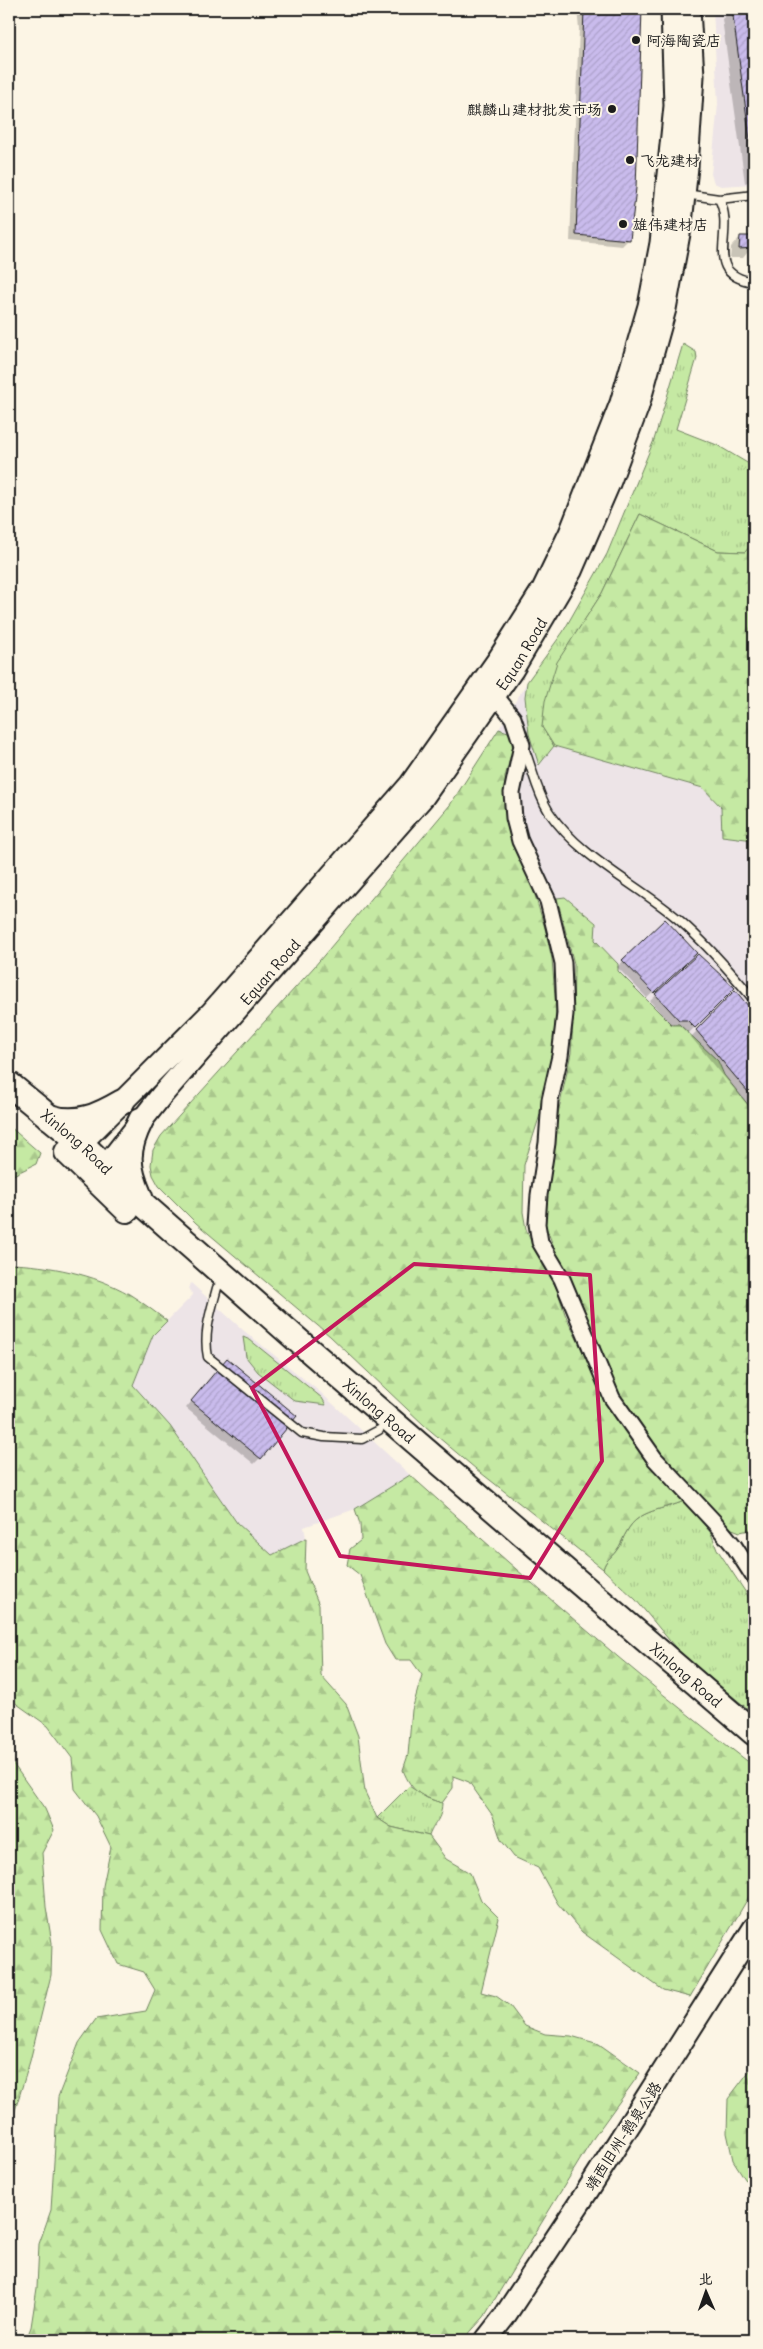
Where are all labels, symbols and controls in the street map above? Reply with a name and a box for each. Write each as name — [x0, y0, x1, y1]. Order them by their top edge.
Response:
place label: 阿海陶瓷店 — [646, 31, 721, 50]
marker: 阿海陶瓷店 — [630, 34, 642, 46]
place label: 麒麟山建材批发市场 — [467, 100, 602, 119]
marker: 麒麟山建材批发市场 — [606, 103, 618, 115]
place label: 飞龙建材 — [640, 151, 700, 170]
marker: 飞龙建材 — [624, 154, 636, 166]
place label: 雄伟建材店 — [633, 215, 708, 234]
marker: 雄伟建材店 — [617, 218, 629, 230]
street label: Equan Road — [492, 614, 551, 694]
street label: Equan Road — [236, 935, 304, 1009]
street label: Xinlong Road — [37, 1105, 117, 1178]
street label: Xinlong Road — [339, 1374, 419, 1447]
street label: Xinlong Road — [646, 1639, 726, 1711]
street label: 靖西旧州-鹅泉公路 — [581, 2078, 665, 2194]
north arrow — [680, 2266, 730, 2316]
text: 北 — [698, 2270, 713, 2288]

